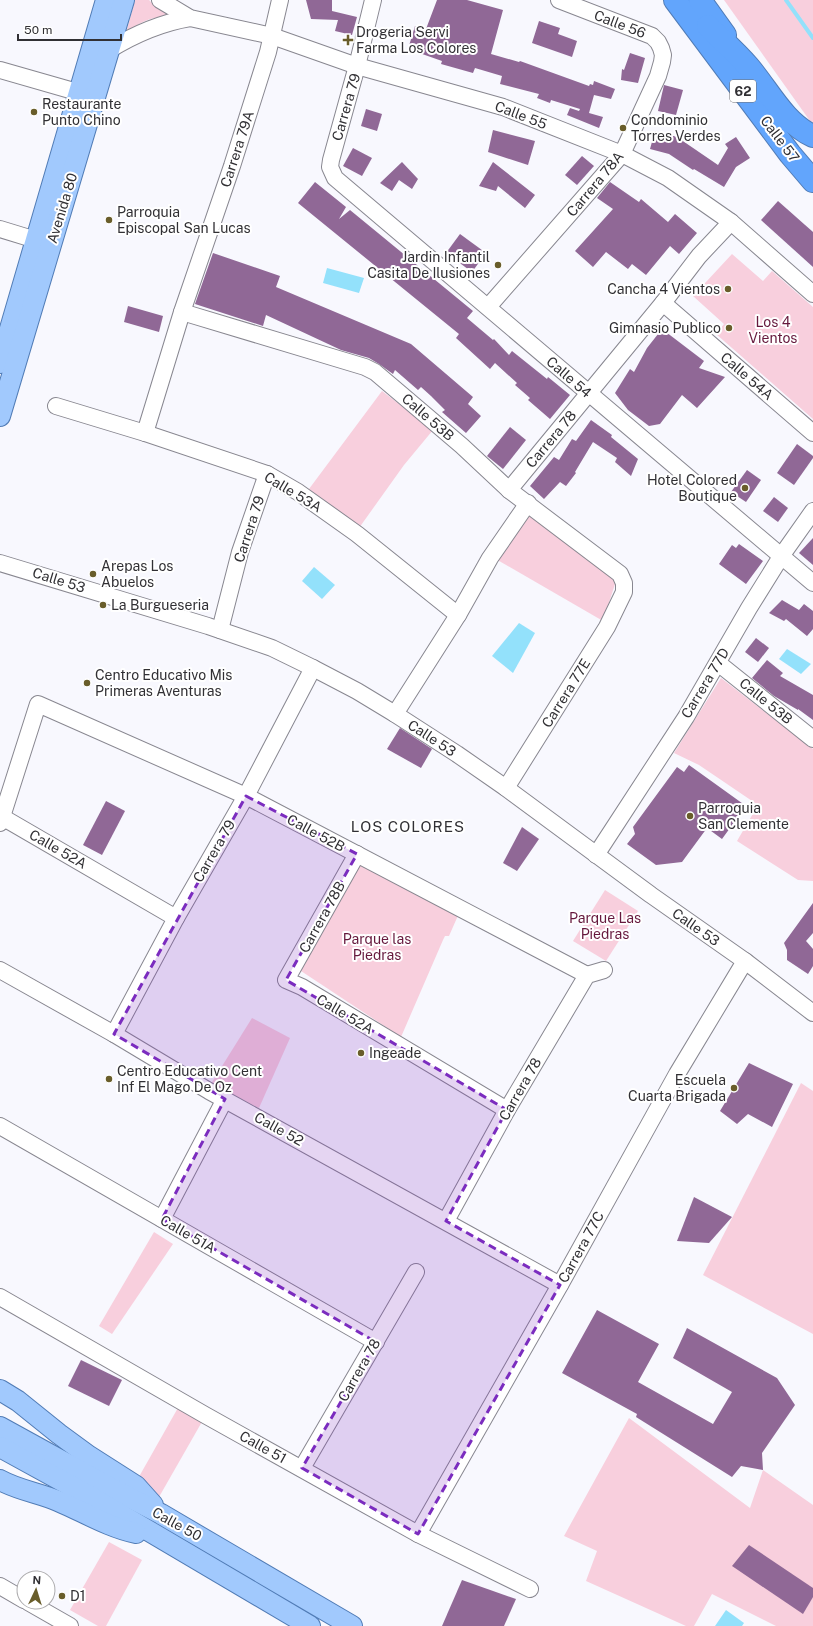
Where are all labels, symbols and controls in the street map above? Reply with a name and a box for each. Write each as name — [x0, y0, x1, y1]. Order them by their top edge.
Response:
street label: Calle 56 — [592, 7, 648, 41]
scale bar — [18, 16, 121, 42]
text: 50 m — [24, 23, 52, 37]
place label: Drogeria Servi Farma Los Colores — [356, 24, 476, 56]
marker: Drogeria Servi Farma Los Colores — [343, 35, 353, 45]
street label: Carrera 79 — [329, 71, 363, 143]
road number: 62 — [730, 80, 756, 102]
place label: Restaurante Punto Chino — [42, 96, 121, 128]
street label: Calle 55 — [493, 98, 549, 132]
marker: Restaurante Punto Chino — [29, 107, 39, 117]
street label: Carrera 79A — [217, 109, 257, 189]
place label: Condominio Torres Verdes — [631, 112, 720, 144]
street label: Calle 57 — [757, 113, 803, 165]
marker: Condominio Torres Verdes — [618, 123, 628, 133]
street label: Carrera 78A — [563, 148, 627, 220]
street label: Avenida 80 — [44, 171, 80, 245]
place label: Parroquia Episcopal San Lucas — [117, 204, 251, 236]
marker: Parroquia Episcopal San Lucas — [104, 215, 114, 225]
place label: Jardin Infantil Casita De Ilusiones — [367, 249, 490, 281]
marker: Jardin Infantil Casita De Ilusiones — [493, 260, 503, 270]
place label: Cancha 4 Vientos — [607, 281, 720, 297]
marker: Cancha 4 Vientos — [723, 284, 733, 294]
park label: Los 4 Vientos — [749, 314, 797, 346]
place label: Gimnasio Publico — [609, 320, 721, 336]
marker: Gimnasio Publico — [724, 323, 734, 333]
street label: Calle 54A — [718, 349, 777, 403]
street label: Calle 54 — [543, 353, 595, 401]
street label: Calle 53B — [399, 390, 457, 444]
street label: Carrera 78 — [522, 407, 580, 471]
street label: Calle 53A — [261, 469, 325, 515]
place label: Hotel Colored Boutique — [647, 472, 737, 504]
marker: Hotel Colored Boutique — [740, 483, 750, 493]
street label: Carrera 79 — [231, 493, 267, 564]
place label: Arepas Los Abuelos — [101, 558, 173, 590]
street label: Calle 53 — [31, 564, 87, 596]
marker: Arepas Los Abuelos — [88, 569, 98, 579]
place label: La Burgueseria — [111, 597, 209, 613]
marker: La Burgueseria — [98, 600, 108, 610]
street label: Carrera 77D — [678, 645, 732, 721]
street label: Carrera 77E — [539, 656, 593, 730]
place label: Centro Educativo Mis Primeras Aventuras — [95, 667, 232, 699]
street label: Calle 53B — [736, 675, 796, 727]
marker: Centro Educativo Mis Primeras Aventuras — [82, 678, 92, 688]
street label: Calle 53 — [405, 717, 459, 760]
place label: Parroquia San Clemente — [698, 800, 789, 832]
street label: Calle 52B — [284, 811, 348, 855]
marker: Parroquia San Clemente — [685, 811, 695, 821]
street label: Carrera 79 — [190, 817, 238, 885]
district label: LOS COLORES — [351, 818, 465, 835]
street label: Calle 52A — [26, 826, 90, 872]
street label: Carrera 78B — [296, 879, 348, 955]
street label: Calle 53 — [669, 905, 723, 949]
park label: Parque Las Piedras — [569, 910, 641, 942]
park label: Parque las Piedras — [343, 931, 411, 963]
street label: Calle 52A — [314, 991, 376, 1037]
place label: Ingeade — [369, 1045, 421, 1061]
marker: Ingeade — [356, 1048, 366, 1058]
street label: Carrera 78 — [496, 1055, 544, 1123]
place label: Centro Educativo Cent Inf El Mago De Oz — [117, 1063, 262, 1095]
place label: Escuela Cuarta Brigada — [628, 1072, 726, 1104]
marker: Centro Educativo Cent Inf El Mago De Oz — [104, 1074, 114, 1084]
marker: Escuela Cuarta Brigada — [729, 1083, 739, 1093]
street label: Calle 52 — [252, 1109, 306, 1149]
street label: Carrera 77C — [555, 1209, 607, 1285]
street label: Calle 51A — [158, 1212, 218, 1256]
street label: Carrera 78 — [335, 1336, 383, 1404]
street label: Calle 51 — [237, 1428, 289, 1466]
street label: Calle 50 — [150, 1504, 204, 1544]
north arrow — [16, 1570, 56, 1610]
text: N — [32, 1574, 41, 1586]
place label: D1 — [70, 1588, 85, 1604]
marker: D1 — [57, 1591, 67, 1601]

